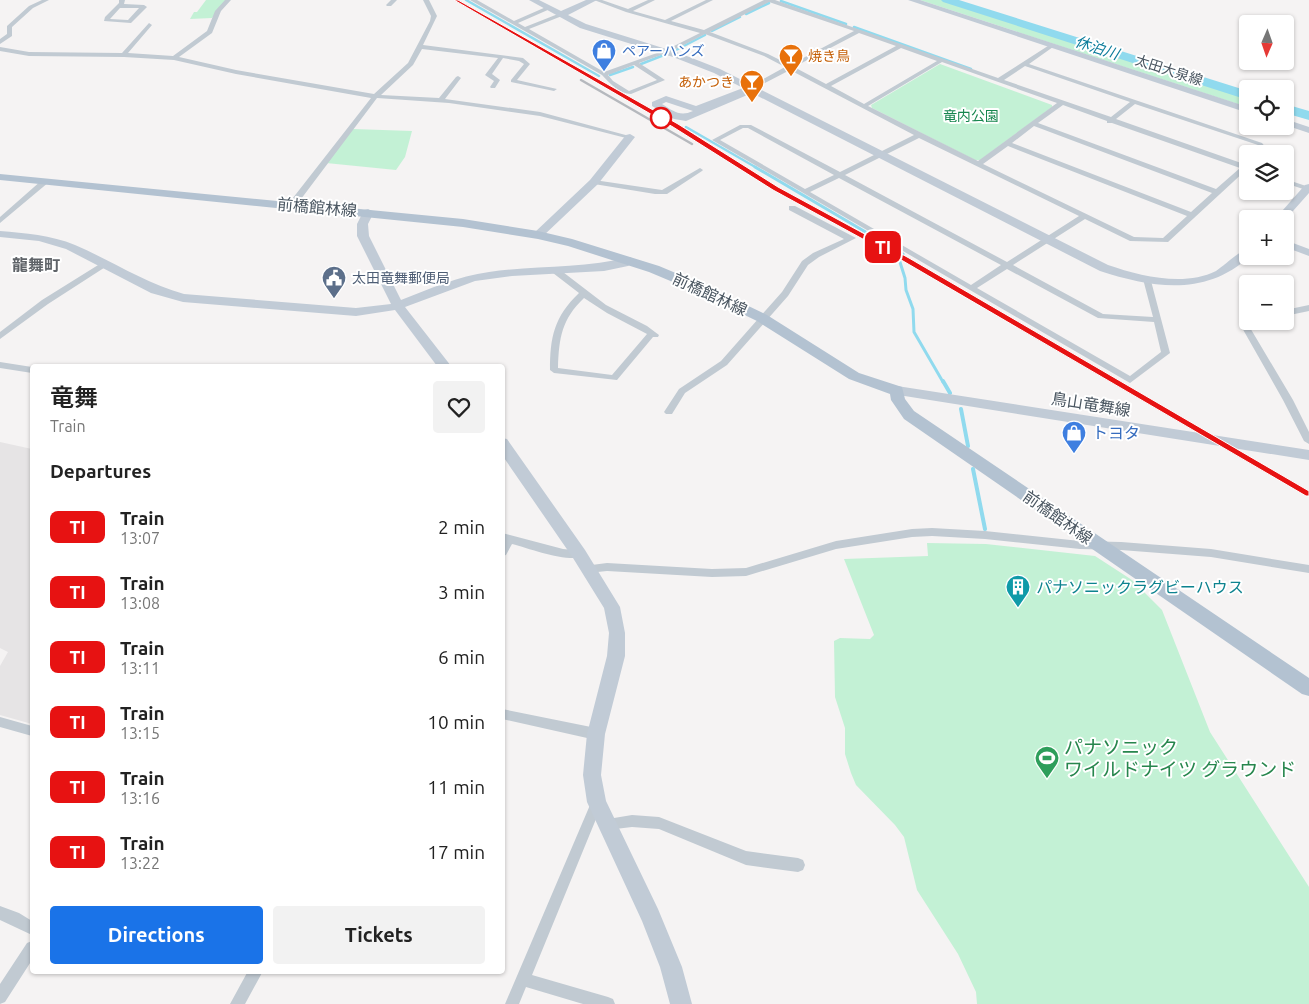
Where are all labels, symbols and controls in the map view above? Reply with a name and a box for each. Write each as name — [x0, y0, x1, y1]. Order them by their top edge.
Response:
north arrow — [1239, 15, 1294, 70]
map controls — [1239, 15, 1294, 330]
water label: 休泊川 — [1073, 32, 1123, 63]
shop icon: ペアーハンズ — [591, 38, 617, 72]
place label: ペアーハンズ — [622, 43, 705, 59]
bar icon: 焼き鳥 — [778, 43, 804, 77]
place label: 焼き鳥 — [808, 48, 850, 64]
street label: 太田大泉線 — [1133, 52, 1205, 88]
bar icon: あかつき — [739, 69, 765, 103]
place label: あかつき — [678, 74, 734, 90]
button: locate — [1239, 80, 1294, 135]
unlabelled marker — [650, 107, 672, 129]
park label: 竜内公園 — [943, 108, 999, 124]
button: layers — [1239, 145, 1294, 200]
street label: 前橋館林線 — [276, 195, 358, 219]
button: + — [1239, 210, 1294, 265]
line badge: TI — [860, 231, 906, 263]
text: TI — [875, 237, 891, 257]
district label: 龍舞町 — [12, 256, 60, 274]
public building icon: 太田竜舞郵便局 — [321, 265, 347, 299]
street label: 前橋館林線 — [670, 269, 750, 319]
place label: 太田竜舞郵便局 — [352, 270, 450, 286]
button: − — [1239, 275, 1294, 330]
button: heart — [433, 381, 485, 433]
text: 竜舞 — [50, 384, 98, 411]
street label: 鳥山竜舞線 — [1050, 389, 1132, 419]
text: Train — [50, 417, 86, 435]
shop icon: トヨタ — [1061, 420, 1087, 454]
place label: トヨタ — [1092, 424, 1140, 442]
text: Departures — [50, 460, 151, 482]
street label: 前橋館林線 — [1020, 487, 1096, 547]
text: Train — [120, 507, 165, 529]
text: 2 min — [438, 516, 485, 538]
text: TI — [69, 517, 86, 537]
text: 13:07 — [120, 529, 160, 547]
text: Train — [120, 572, 165, 594]
building icon: パナソニックラグビーハウス — [1005, 574, 1031, 608]
place label: パナソニックラグビーハウス — [1036, 578, 1244, 596]
text: 3 min — [438, 581, 485, 603]
text: TI — [69, 582, 86, 602]
text: 13:08 — [120, 594, 160, 612]
text: Train — [120, 637, 165, 659]
text: 6 min — [438, 646, 485, 668]
text: TI — [69, 647, 86, 667]
text: 13:11 — [120, 659, 160, 677]
text: Train — [120, 702, 165, 724]
text: 10 min — [427, 711, 485, 733]
text: TI — [69, 712, 86, 732]
text: 13:15 — [120, 724, 160, 742]
place label: パナソニック ワイルドナイツ グラウンド — [1064, 736, 1296, 780]
sports icon: パナソニック ワイルドナイツ グラウンド — [1034, 745, 1060, 779]
text: Train — [120, 767, 165, 789]
text: 11 min — [427, 776, 485, 798]
text: TI — [69, 777, 86, 797]
text: 13:16 — [120, 789, 160, 807]
text: Train — [120, 832, 165, 854]
text: 17 min — [427, 841, 485, 863]
text: TI — [69, 842, 86, 862]
text: 13:22 — [120, 854, 160, 872]
button: Directions — [50, 906, 263, 964]
button: Tickets — [273, 906, 485, 964]

